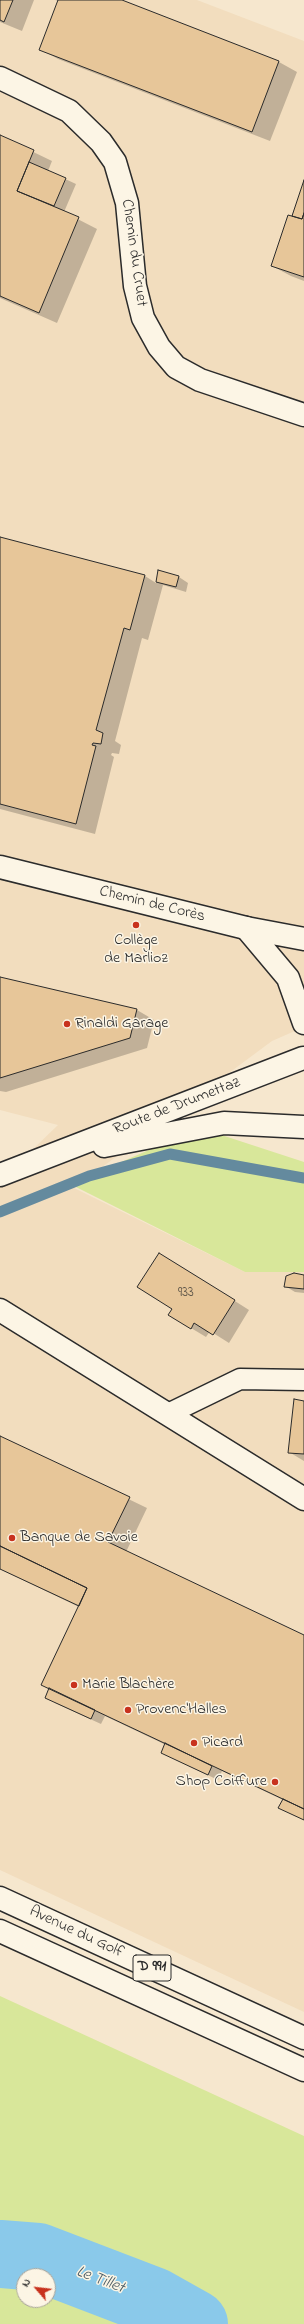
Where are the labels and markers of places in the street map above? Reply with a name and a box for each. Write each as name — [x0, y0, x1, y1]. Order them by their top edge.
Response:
marker: Collège de Marlioz — [131, 920, 141, 930]
place label: Collège de Marlioz — [104, 931, 168, 969]
place label: Rinaldi Garage — [75, 1014, 168, 1034]
marker: Rinaldi Garage — [62, 1019, 72, 1029]
place label: Banque de Savoie — [20, 1528, 138, 1548]
marker: Banque de Savoie — [7, 1533, 17, 1543]
place label: Marie Blachère — [82, 1675, 174, 1695]
marker: Marie Blachère — [69, 1680, 79, 1690]
place label: Provenc'Halles — [136, 1700, 227, 1720]
marker: Provenc'Halles — [123, 1705, 133, 1715]
place label: Picard — [202, 1733, 243, 1753]
marker: Picard — [189, 1738, 199, 1748]
place label: Shop Coiffure — [175, 1772, 267, 1792]
marker: Shop Coiffure — [270, 1777, 280, 1787]

